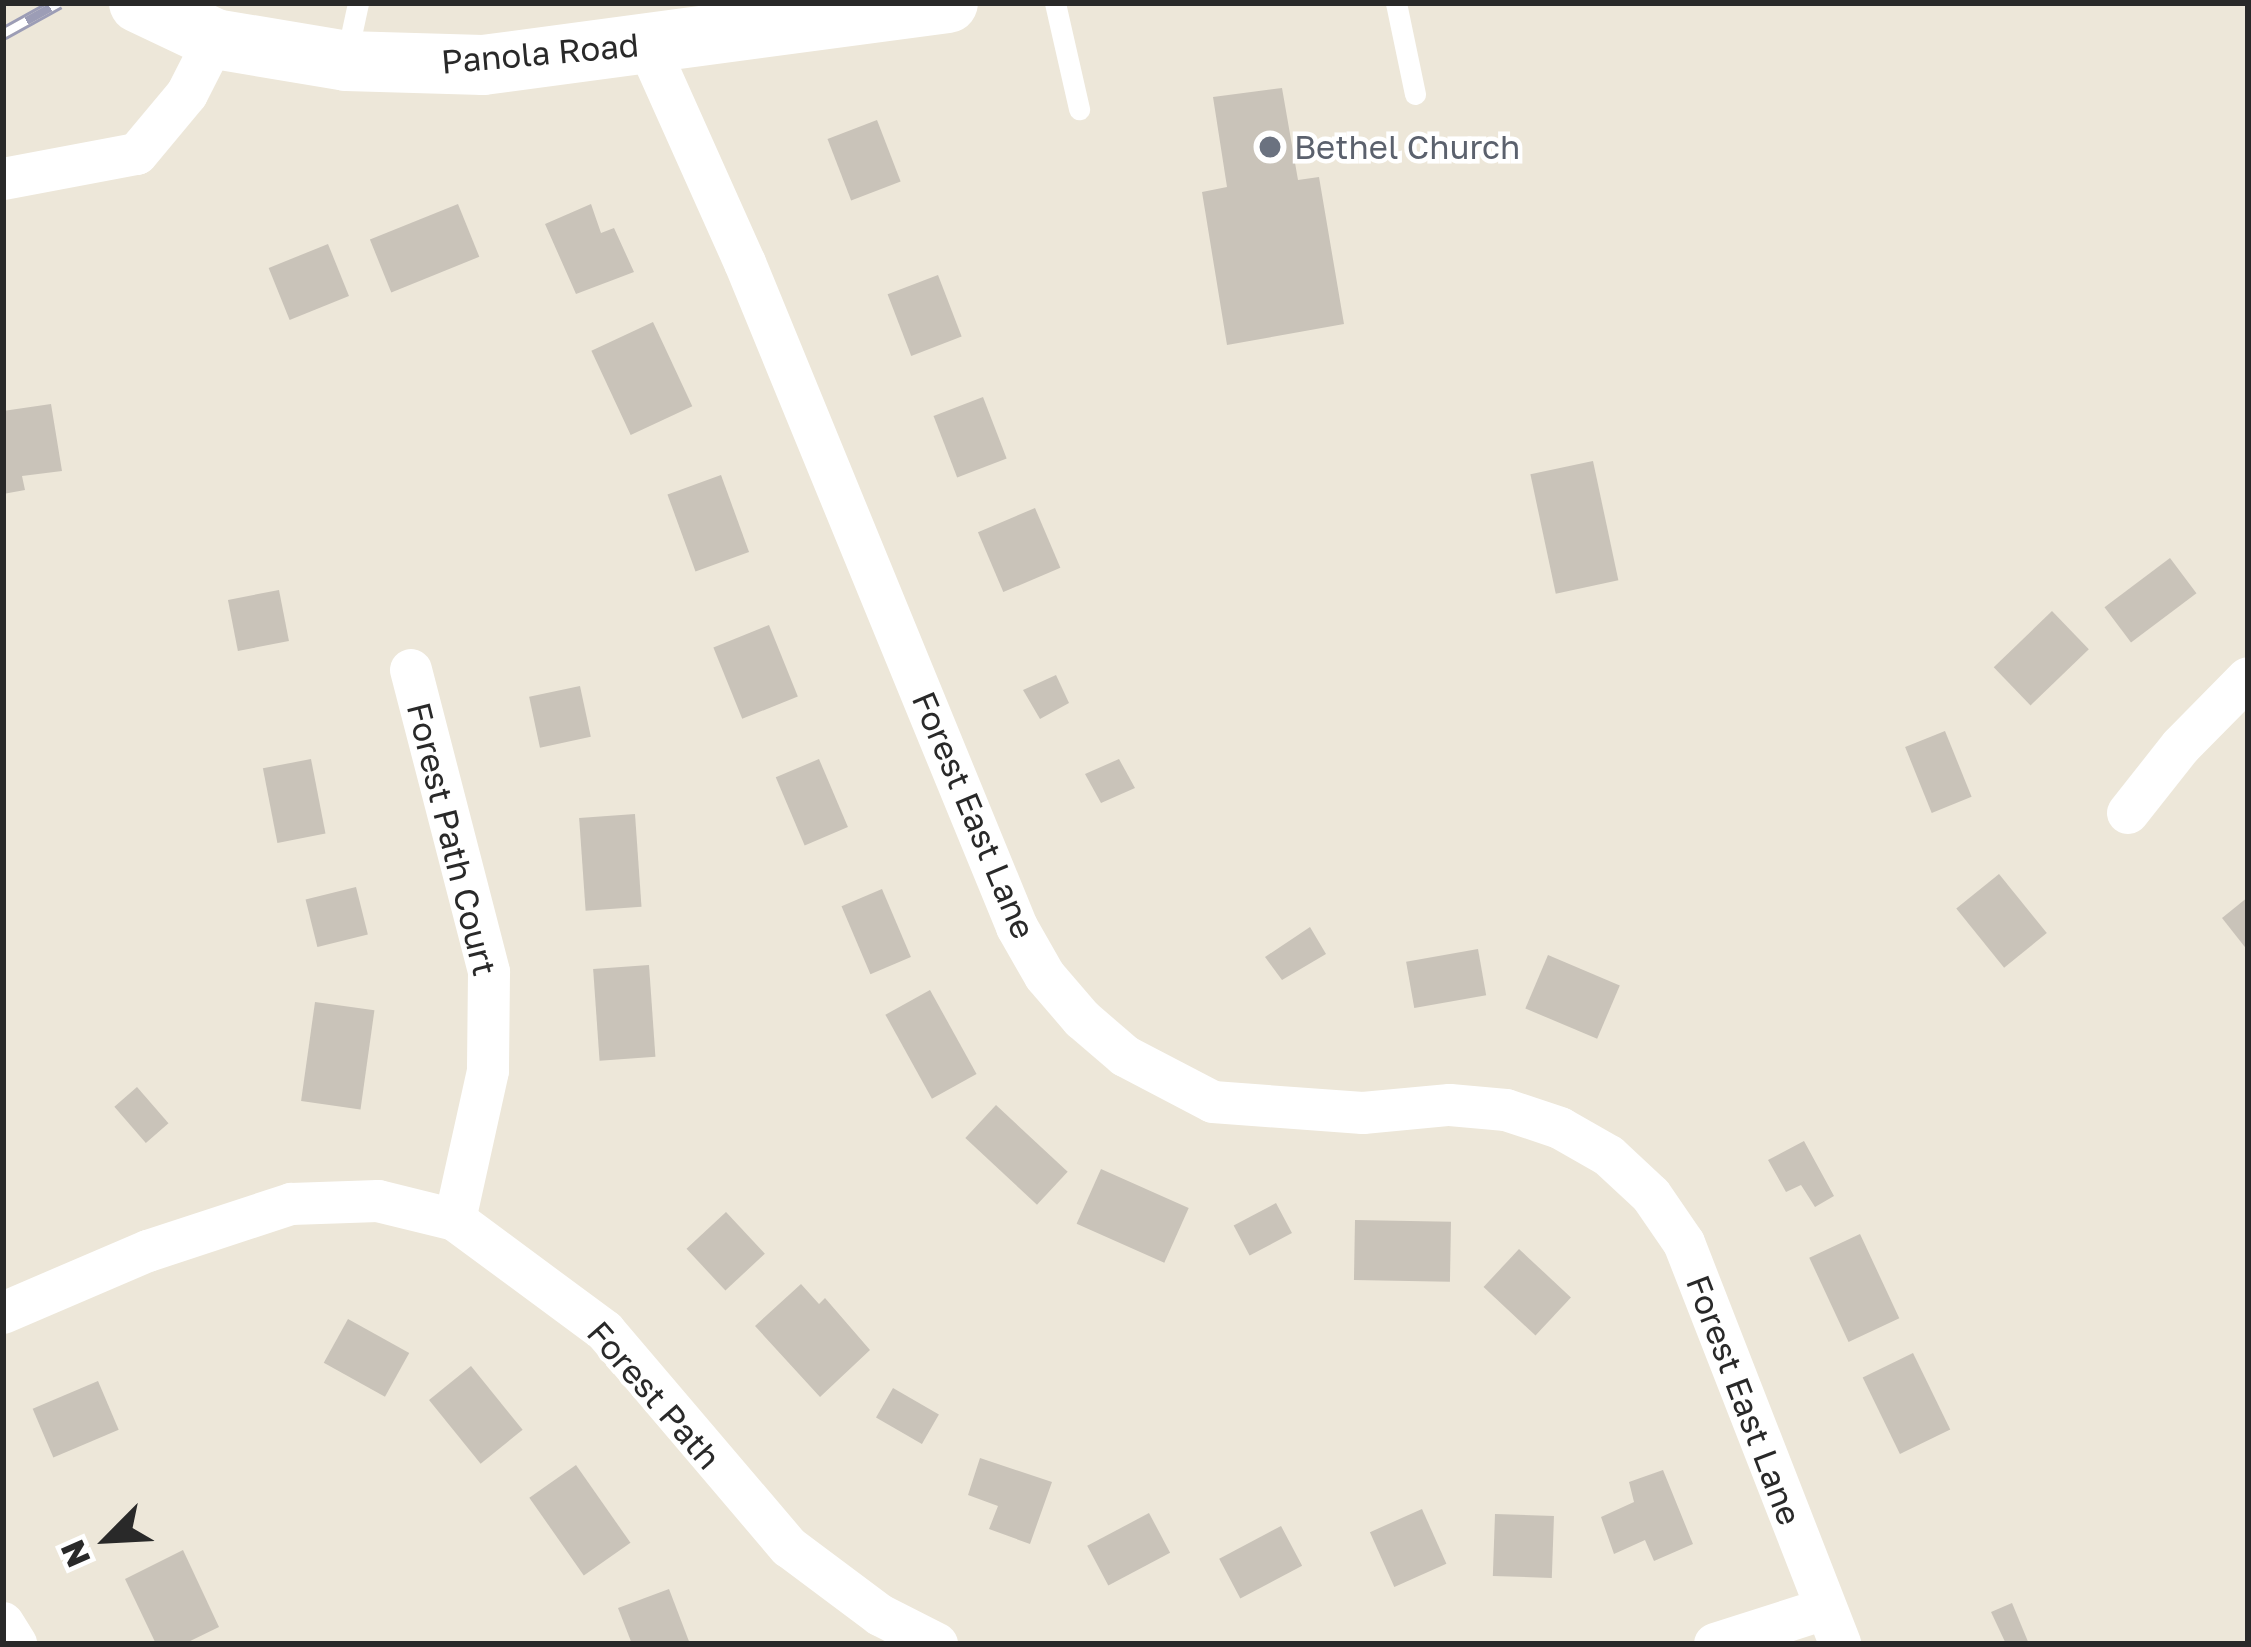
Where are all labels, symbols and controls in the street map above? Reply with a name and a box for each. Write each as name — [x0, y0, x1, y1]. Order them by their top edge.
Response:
street label: Panola Road — [439, 25, 641, 81]
place label: Bethel Church — [1294, 127, 1520, 167]
marker: Bethel Church — [1257, 134, 1283, 160]
street label: Forest East Lane — [904, 686, 1044, 944]
street label: Forest Path Court — [399, 698, 505, 980]
street label: Forest East Lane — [1678, 1270, 1810, 1530]
street label: Forest Path — [579, 1313, 729, 1477]
north arrow — [48, 1479, 168, 1599]
text: N — [52, 1534, 98, 1573]

